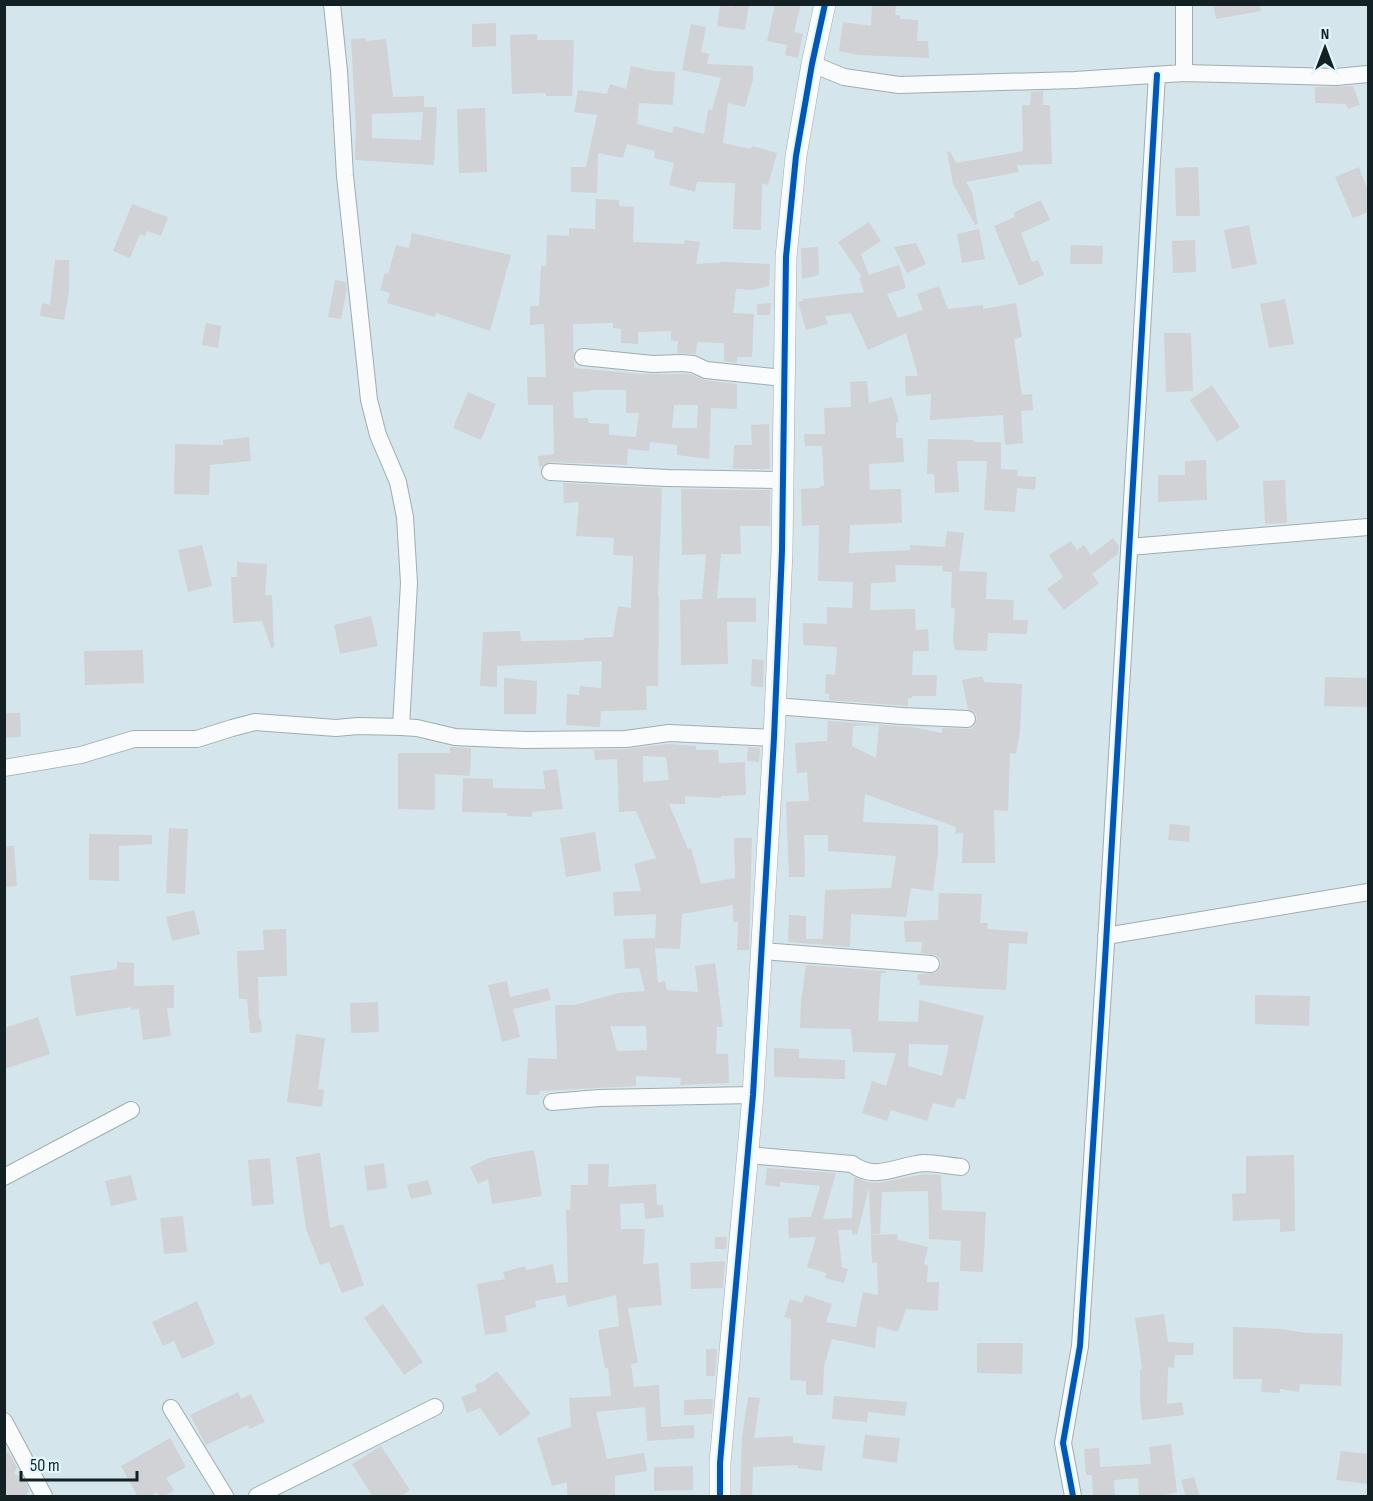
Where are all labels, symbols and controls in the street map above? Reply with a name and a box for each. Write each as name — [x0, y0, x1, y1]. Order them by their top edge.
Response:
north arrow — [1295, 18, 1355, 78]
text: N — [1321, 25, 1329, 44]
scale bar — [21, 1444, 136, 1482]
text: 50 m — [30, 1455, 60, 1476]

